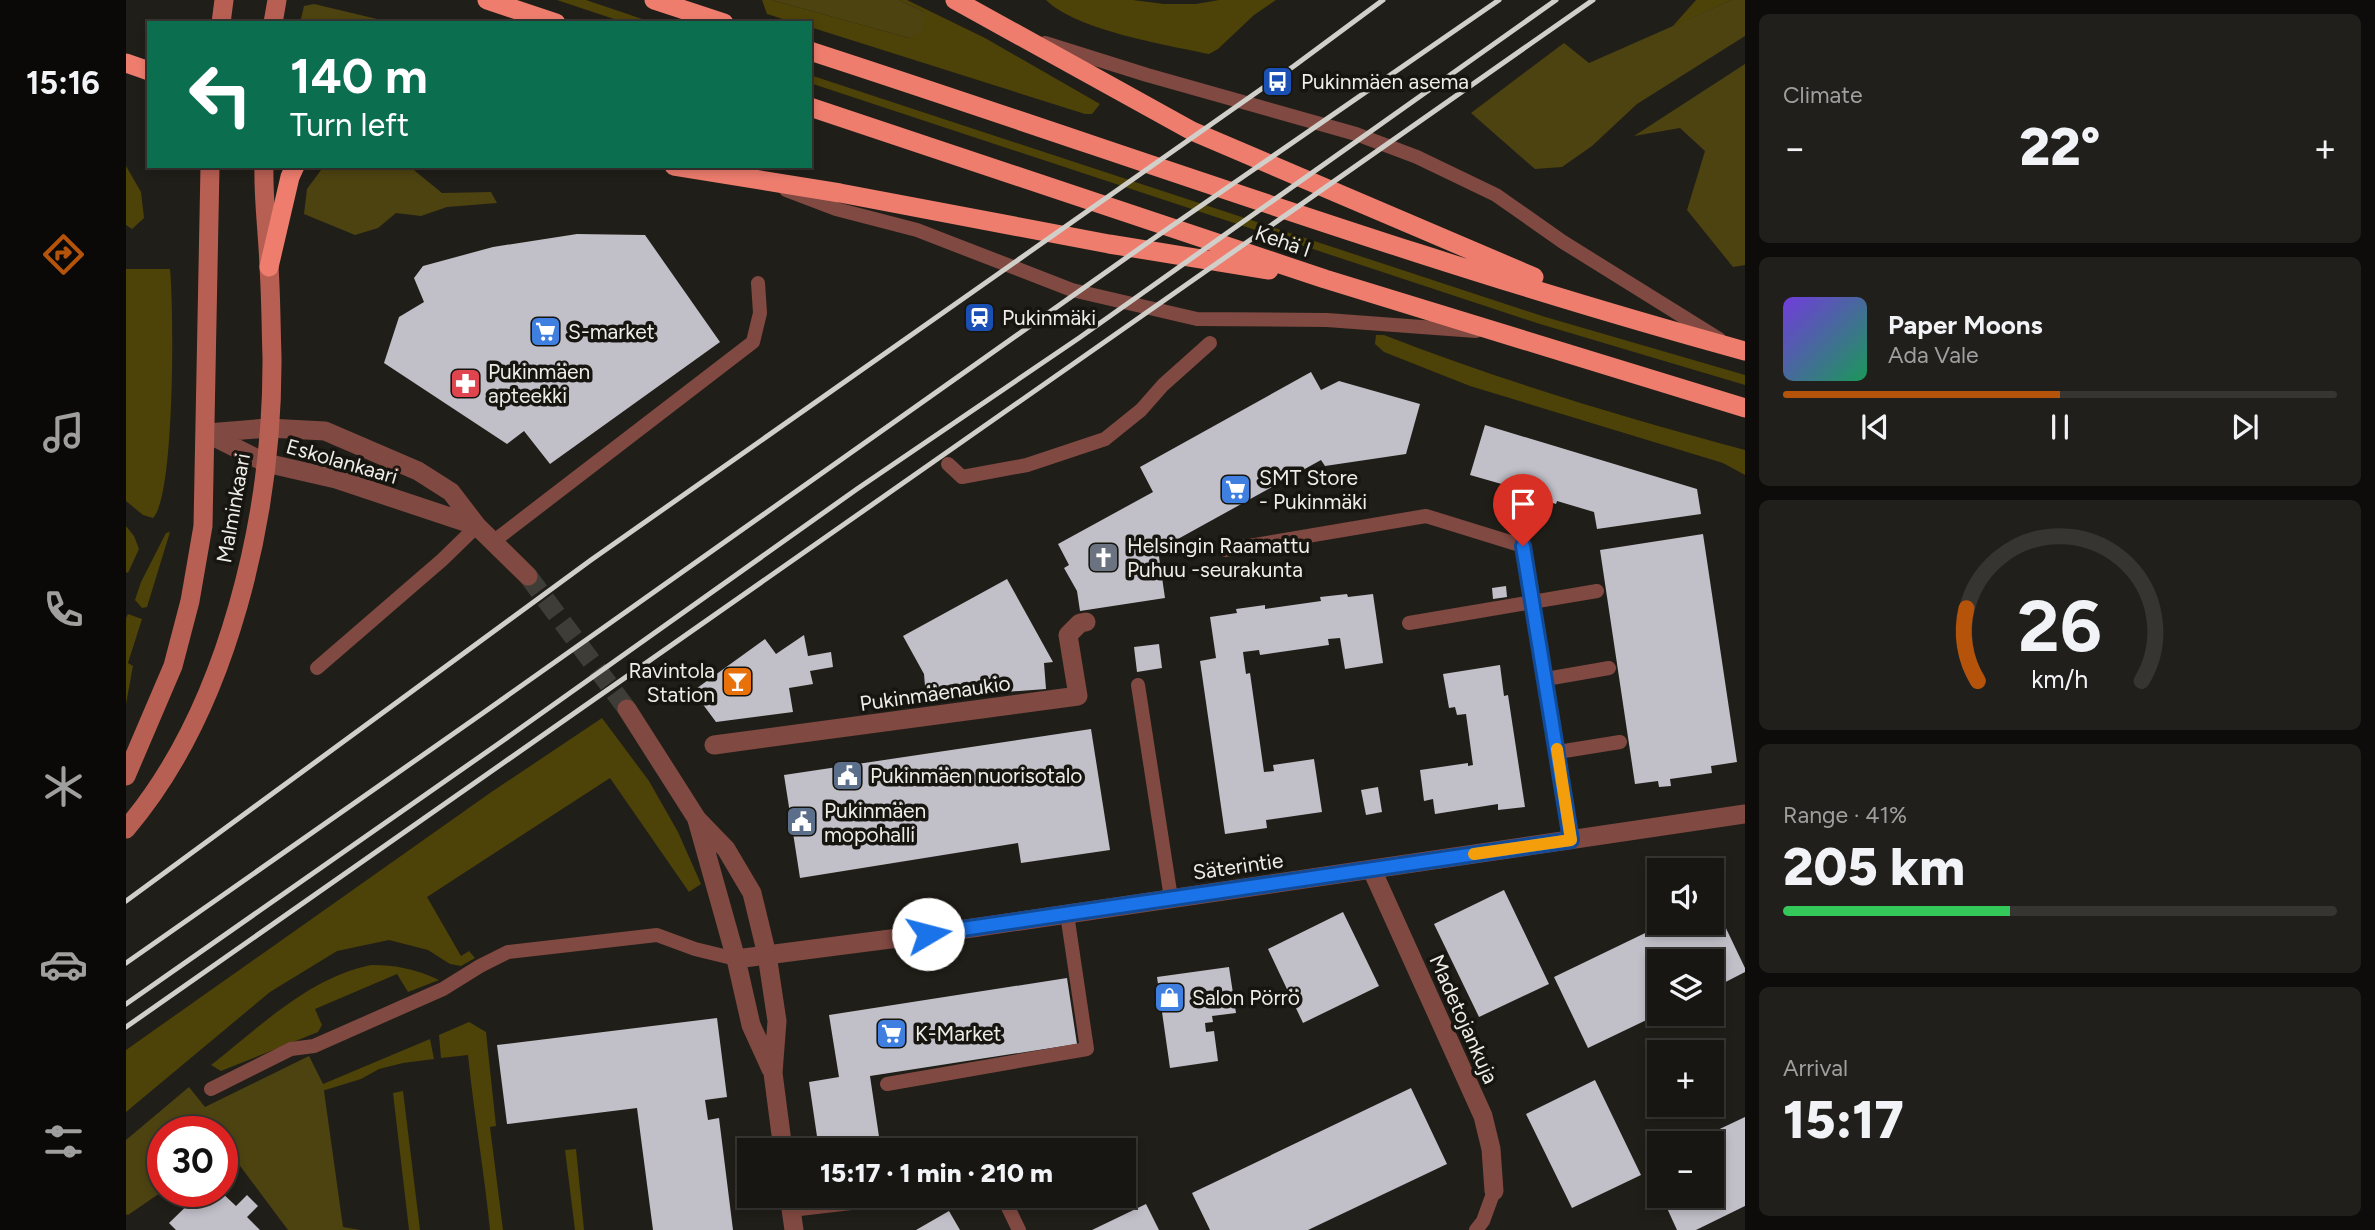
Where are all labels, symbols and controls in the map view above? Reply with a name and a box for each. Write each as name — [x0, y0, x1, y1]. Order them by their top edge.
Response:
text: 140 m — [290, 46, 428, 105]
icon: left — [175, 49, 266, 140]
text: 15:16 — [26, 64, 100, 102]
bus stop icon: Pukinmäen asema — [1261, 64, 1295, 98]
place label: Pukinmäen asema — [1301, 69, 1469, 94]
text: Climate — [1783, 81, 1862, 109]
text: Turn left — [290, 106, 409, 144]
text: 22° — [2019, 116, 2101, 178]
text: − — [1783, 125, 1807, 171]
text: + — [2313, 125, 2337, 171]
street label: Kehä I — [1252, 220, 1314, 262]
icon: directions — [39, 230, 88, 279]
station icon: Pukinmäki — [962, 300, 996, 334]
place label: Pukinmäki — [1002, 305, 1096, 330]
text: Paper Moons — [1888, 309, 2043, 341]
supermarket icon: S-market — [528, 314, 562, 348]
place label: S-market — [568, 319, 655, 344]
text: Ada Vale — [1888, 341, 1979, 369]
place label: Pukinmäen apteekki — [488, 359, 590, 408]
pharmacy icon: Pukinmäen apteekki — [448, 366, 482, 400]
icon: music — [39, 408, 88, 457]
icon: previous — [1856, 408, 1894, 446]
icon: pause — [2041, 408, 2079, 446]
icon: next — [2226, 408, 2264, 446]
street label: Eskolankaari — [283, 433, 401, 489]
street label: Malminkaari — [211, 451, 255, 565]
place label: SMT Store - Pukinmäki — [1259, 465, 1367, 514]
supermarket icon: SMT Store - Pukinmäki — [1219, 472, 1253, 506]
pin — [1493, 474, 1553, 546]
icon: arrive — [1504, 485, 1542, 523]
place label: Helsingin Raamattu Puhuu -seurakunta — [1127, 533, 1310, 582]
church icon: Helsingin Raamattu Puhuu -seurakunta — [1087, 540, 1121, 574]
text: 26 — [2018, 582, 2102, 669]
icon: phone — [39, 585, 88, 634]
place label: Ravintola Station — [628, 658, 715, 707]
text: km/h — [2031, 664, 2089, 694]
bar icon: Ravintola Station — [721, 665, 755, 699]
street label: Pukinmäenaukio — [858, 670, 1012, 716]
public building icon: Pukinmäen nuorisotalo — [830, 758, 864, 792]
icon: climate — [39, 762, 88, 811]
place label: Pukinmäen nuorisotalo — [870, 763, 1082, 788]
place label: Pukinmäen mopohalli — [824, 798, 926, 847]
text: Range · 41% — [1783, 801, 1907, 829]
public building icon: Pukinmäen mopohalli — [784, 805, 818, 839]
text: 205 km — [1783, 836, 1965, 898]
street label: Säterintie — [1191, 847, 1285, 885]
map controls — [1647, 858, 1724, 1208]
button: sound — [1647, 858, 1724, 935]
position arrow — [891, 897, 965, 971]
icon: car — [39, 940, 88, 989]
button: layers — [1647, 949, 1724, 1026]
street label: Madetojankuja — [1424, 951, 1504, 1087]
shop icon: Salon Pörrö — [1152, 980, 1186, 1014]
place label: Salon Pörrö — [1192, 985, 1300, 1010]
supermarket icon: K-Market — [875, 1016, 909, 1050]
place label: K-Market — [915, 1021, 1002, 1046]
button: + — [1647, 1040, 1724, 1117]
text: Arrival — [1783, 1054, 1848, 1082]
text: 15:17 — [1783, 1089, 1904, 1151]
speed limit sign: 30 — [147, 1116, 238, 1207]
icon: filters — [39, 1117, 88, 1166]
button: − — [1647, 1131, 1724, 1208]
text: 15:17 · 1 min · 210 m — [820, 1157, 1053, 1189]

